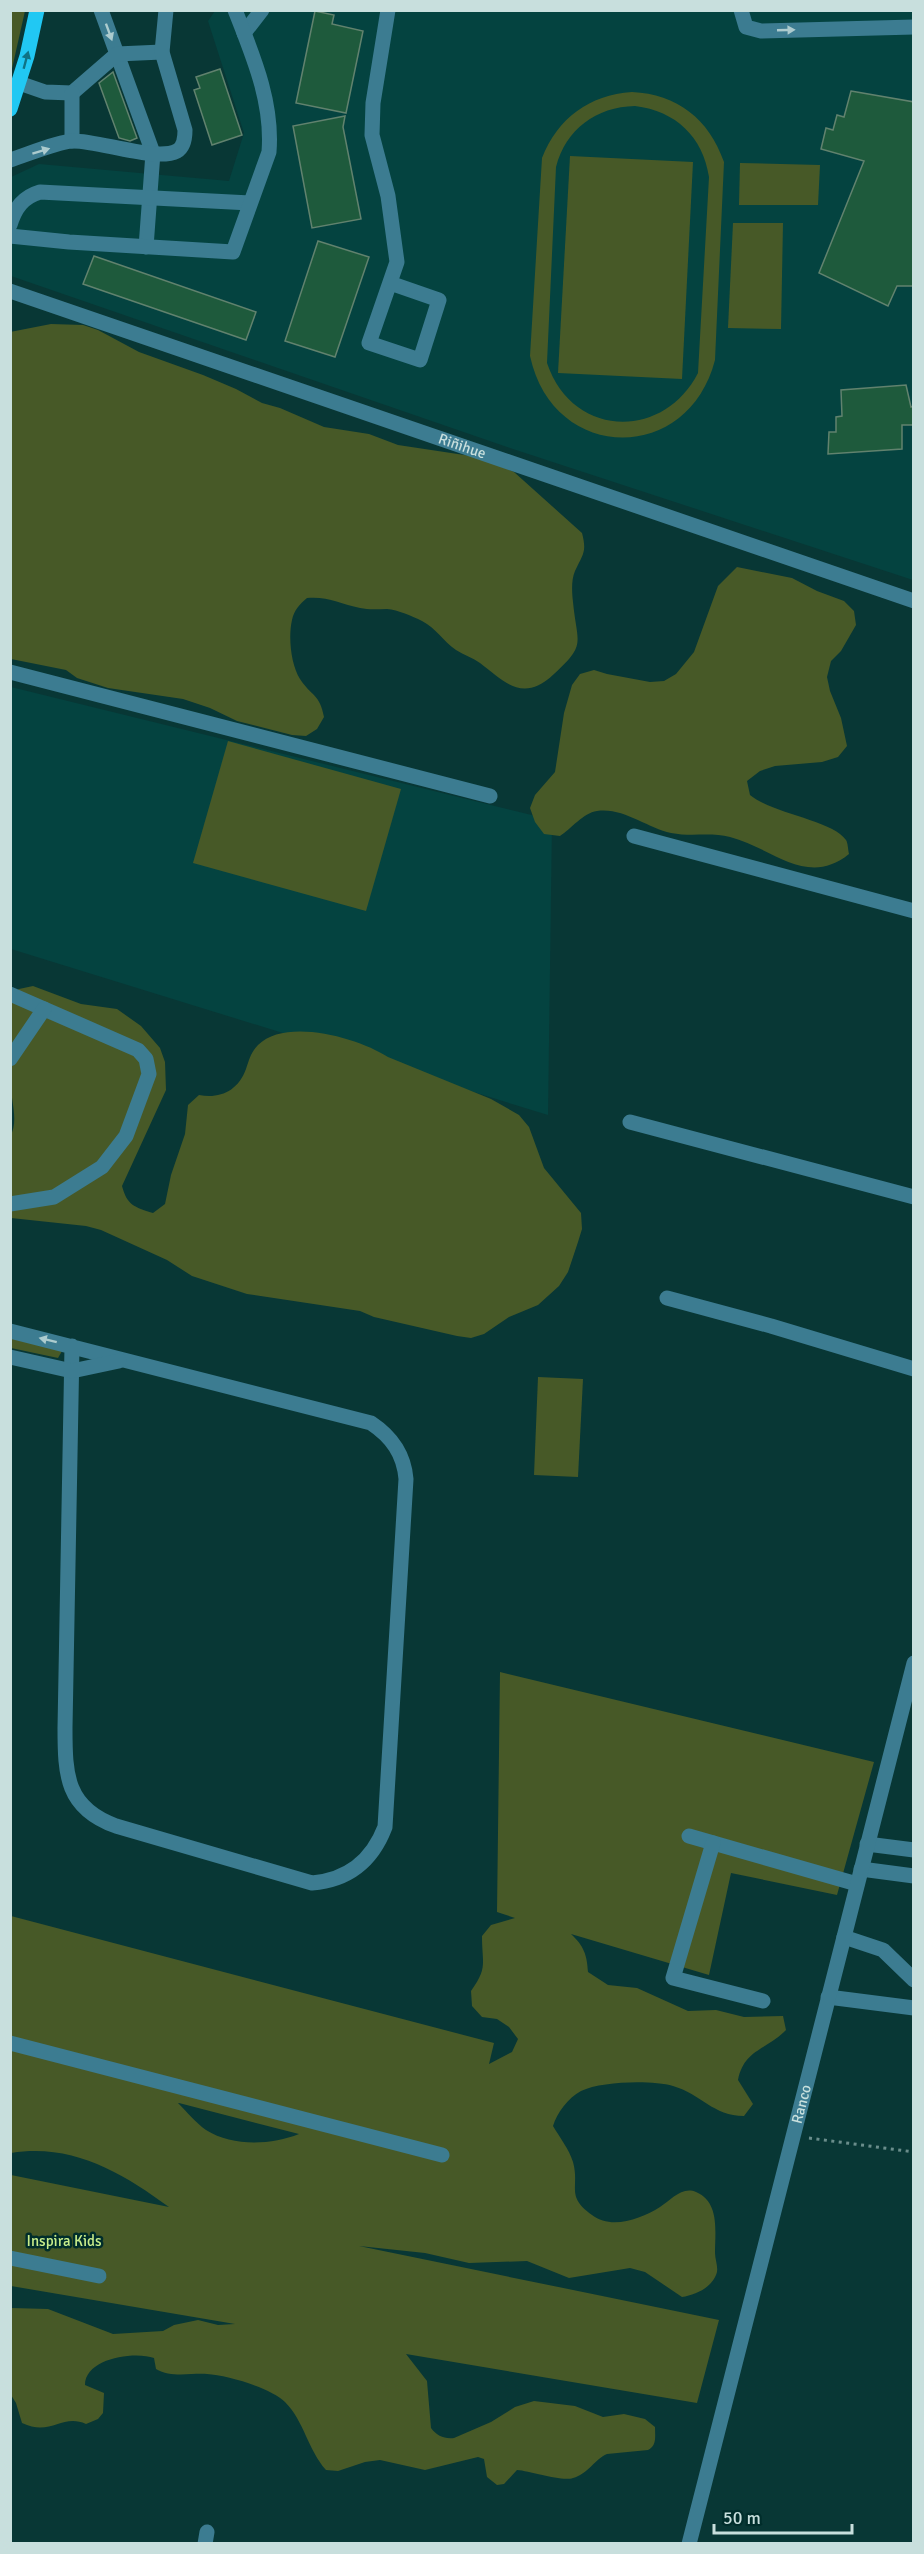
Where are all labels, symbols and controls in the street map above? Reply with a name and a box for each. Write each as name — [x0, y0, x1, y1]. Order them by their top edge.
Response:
one-way arrow — [105, 23, 114, 41]
one-way arrow — [777, 26, 796, 35]
one-way arrow — [21, 51, 31, 70]
one-way arrow — [32, 146, 50, 155]
street label: Riñihue — [436, 430, 488, 463]
one-way arrow — [39, 1335, 57, 1345]
street label: Ranco — [788, 2083, 815, 2125]
park label: Inspira Kids — [27, 2232, 102, 2250]
scale bar — [714, 2497, 852, 2535]
text: 50 m — [723, 2507, 761, 2529]

